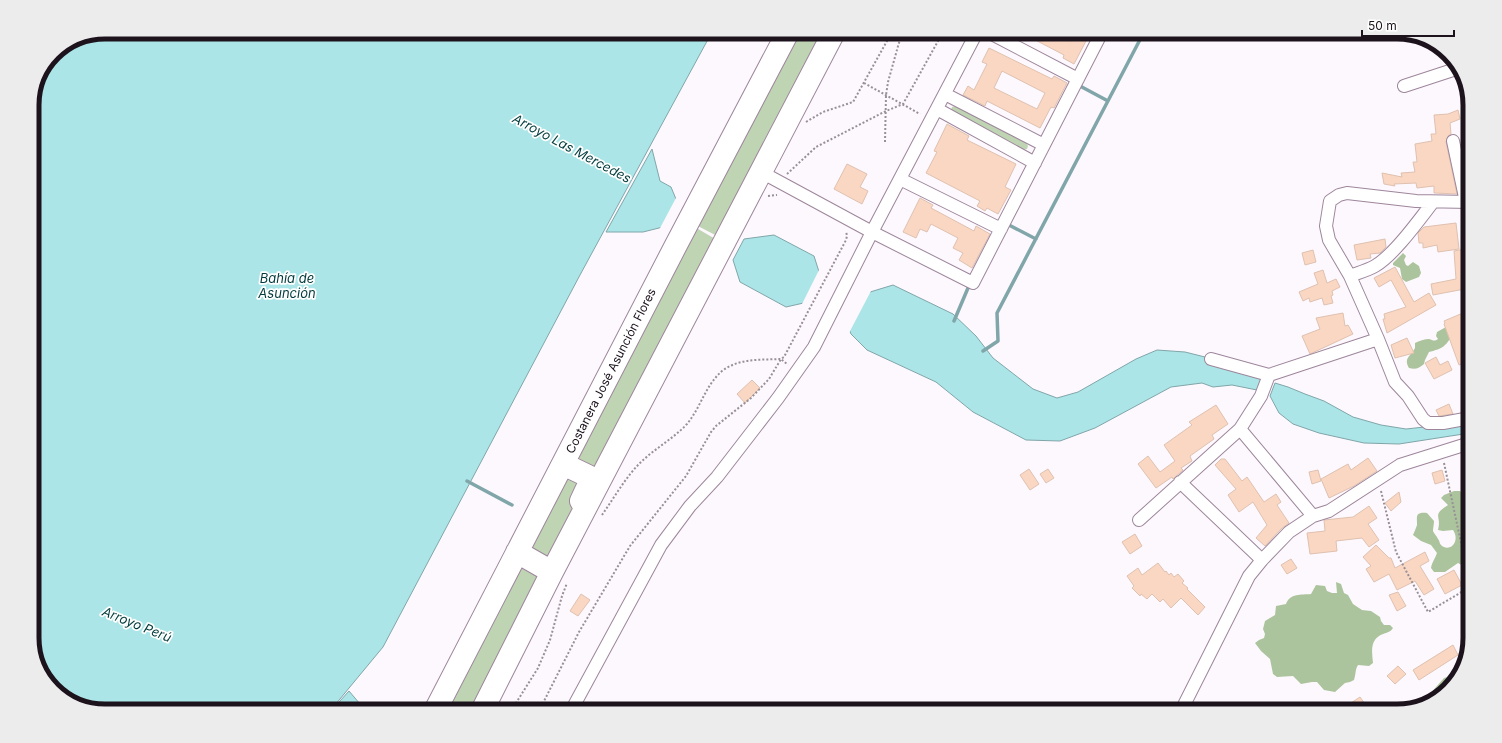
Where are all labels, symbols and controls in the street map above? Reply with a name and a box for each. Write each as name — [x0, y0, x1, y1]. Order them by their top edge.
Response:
scale bar — [1362, 12, 1454, 38]
text: 50 m — [1368, 18, 1397, 33]
water label: Arroyo Las Mercedes — [509, 110, 634, 186]
water label: Bahía de Asunción — [257, 270, 316, 301]
street label: Costanera José Asunción Flores — [562, 286, 659, 456]
water label: Arroyo Perú — [99, 603, 174, 645]

